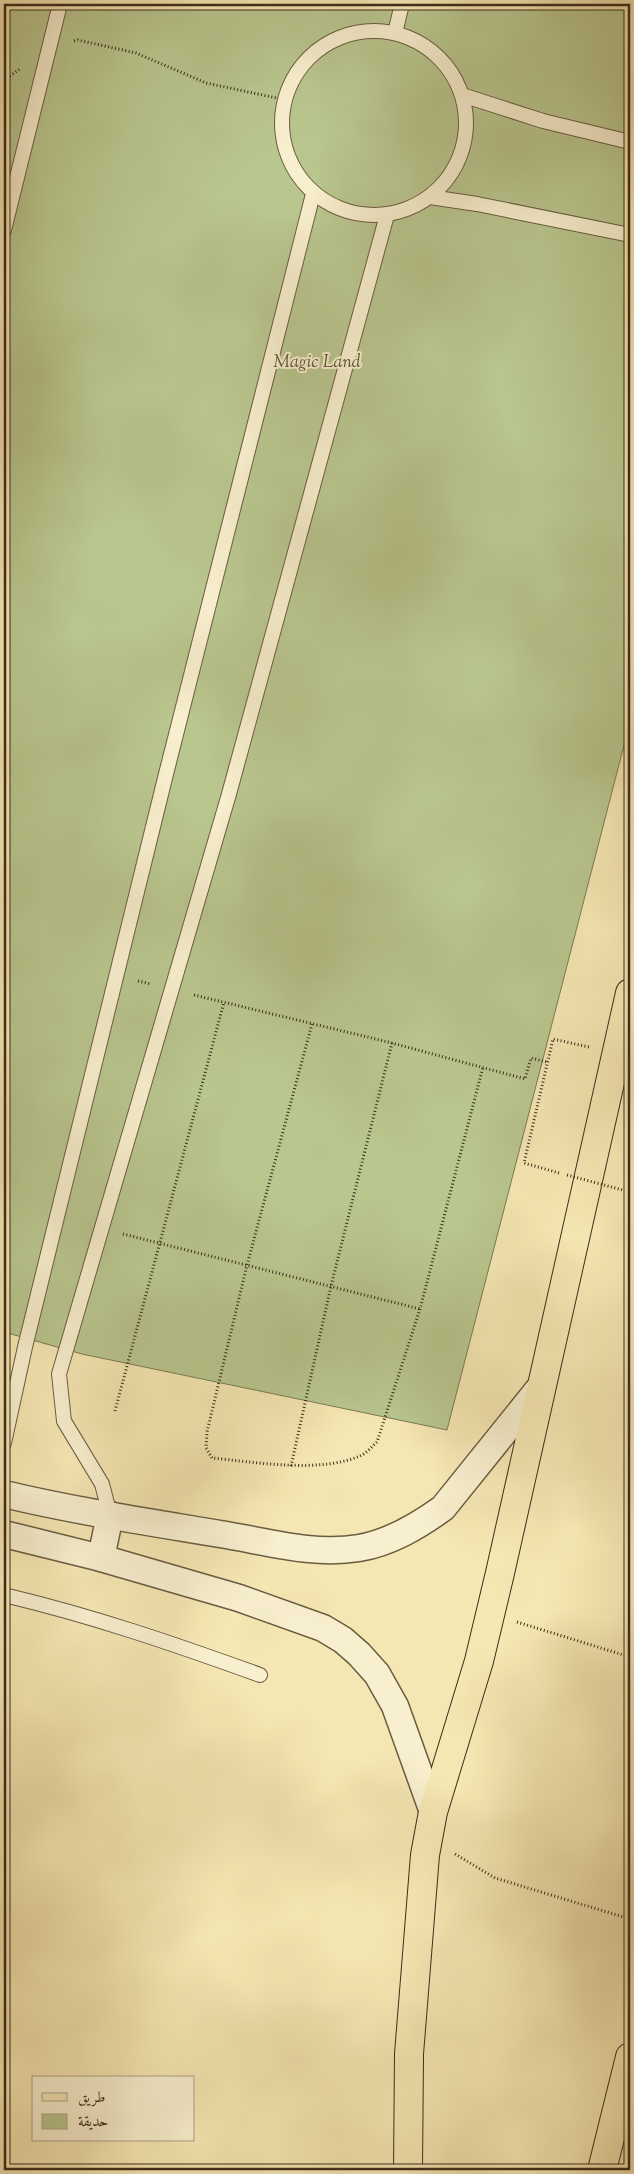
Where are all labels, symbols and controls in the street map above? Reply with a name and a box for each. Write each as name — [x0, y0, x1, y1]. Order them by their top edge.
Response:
park label: Magic Land — [273, 350, 361, 376]
legend — [32, 2076, 195, 2142]
text: طريق — [78, 2088, 105, 2109]
text: حديقة — [78, 2112, 108, 2133]

